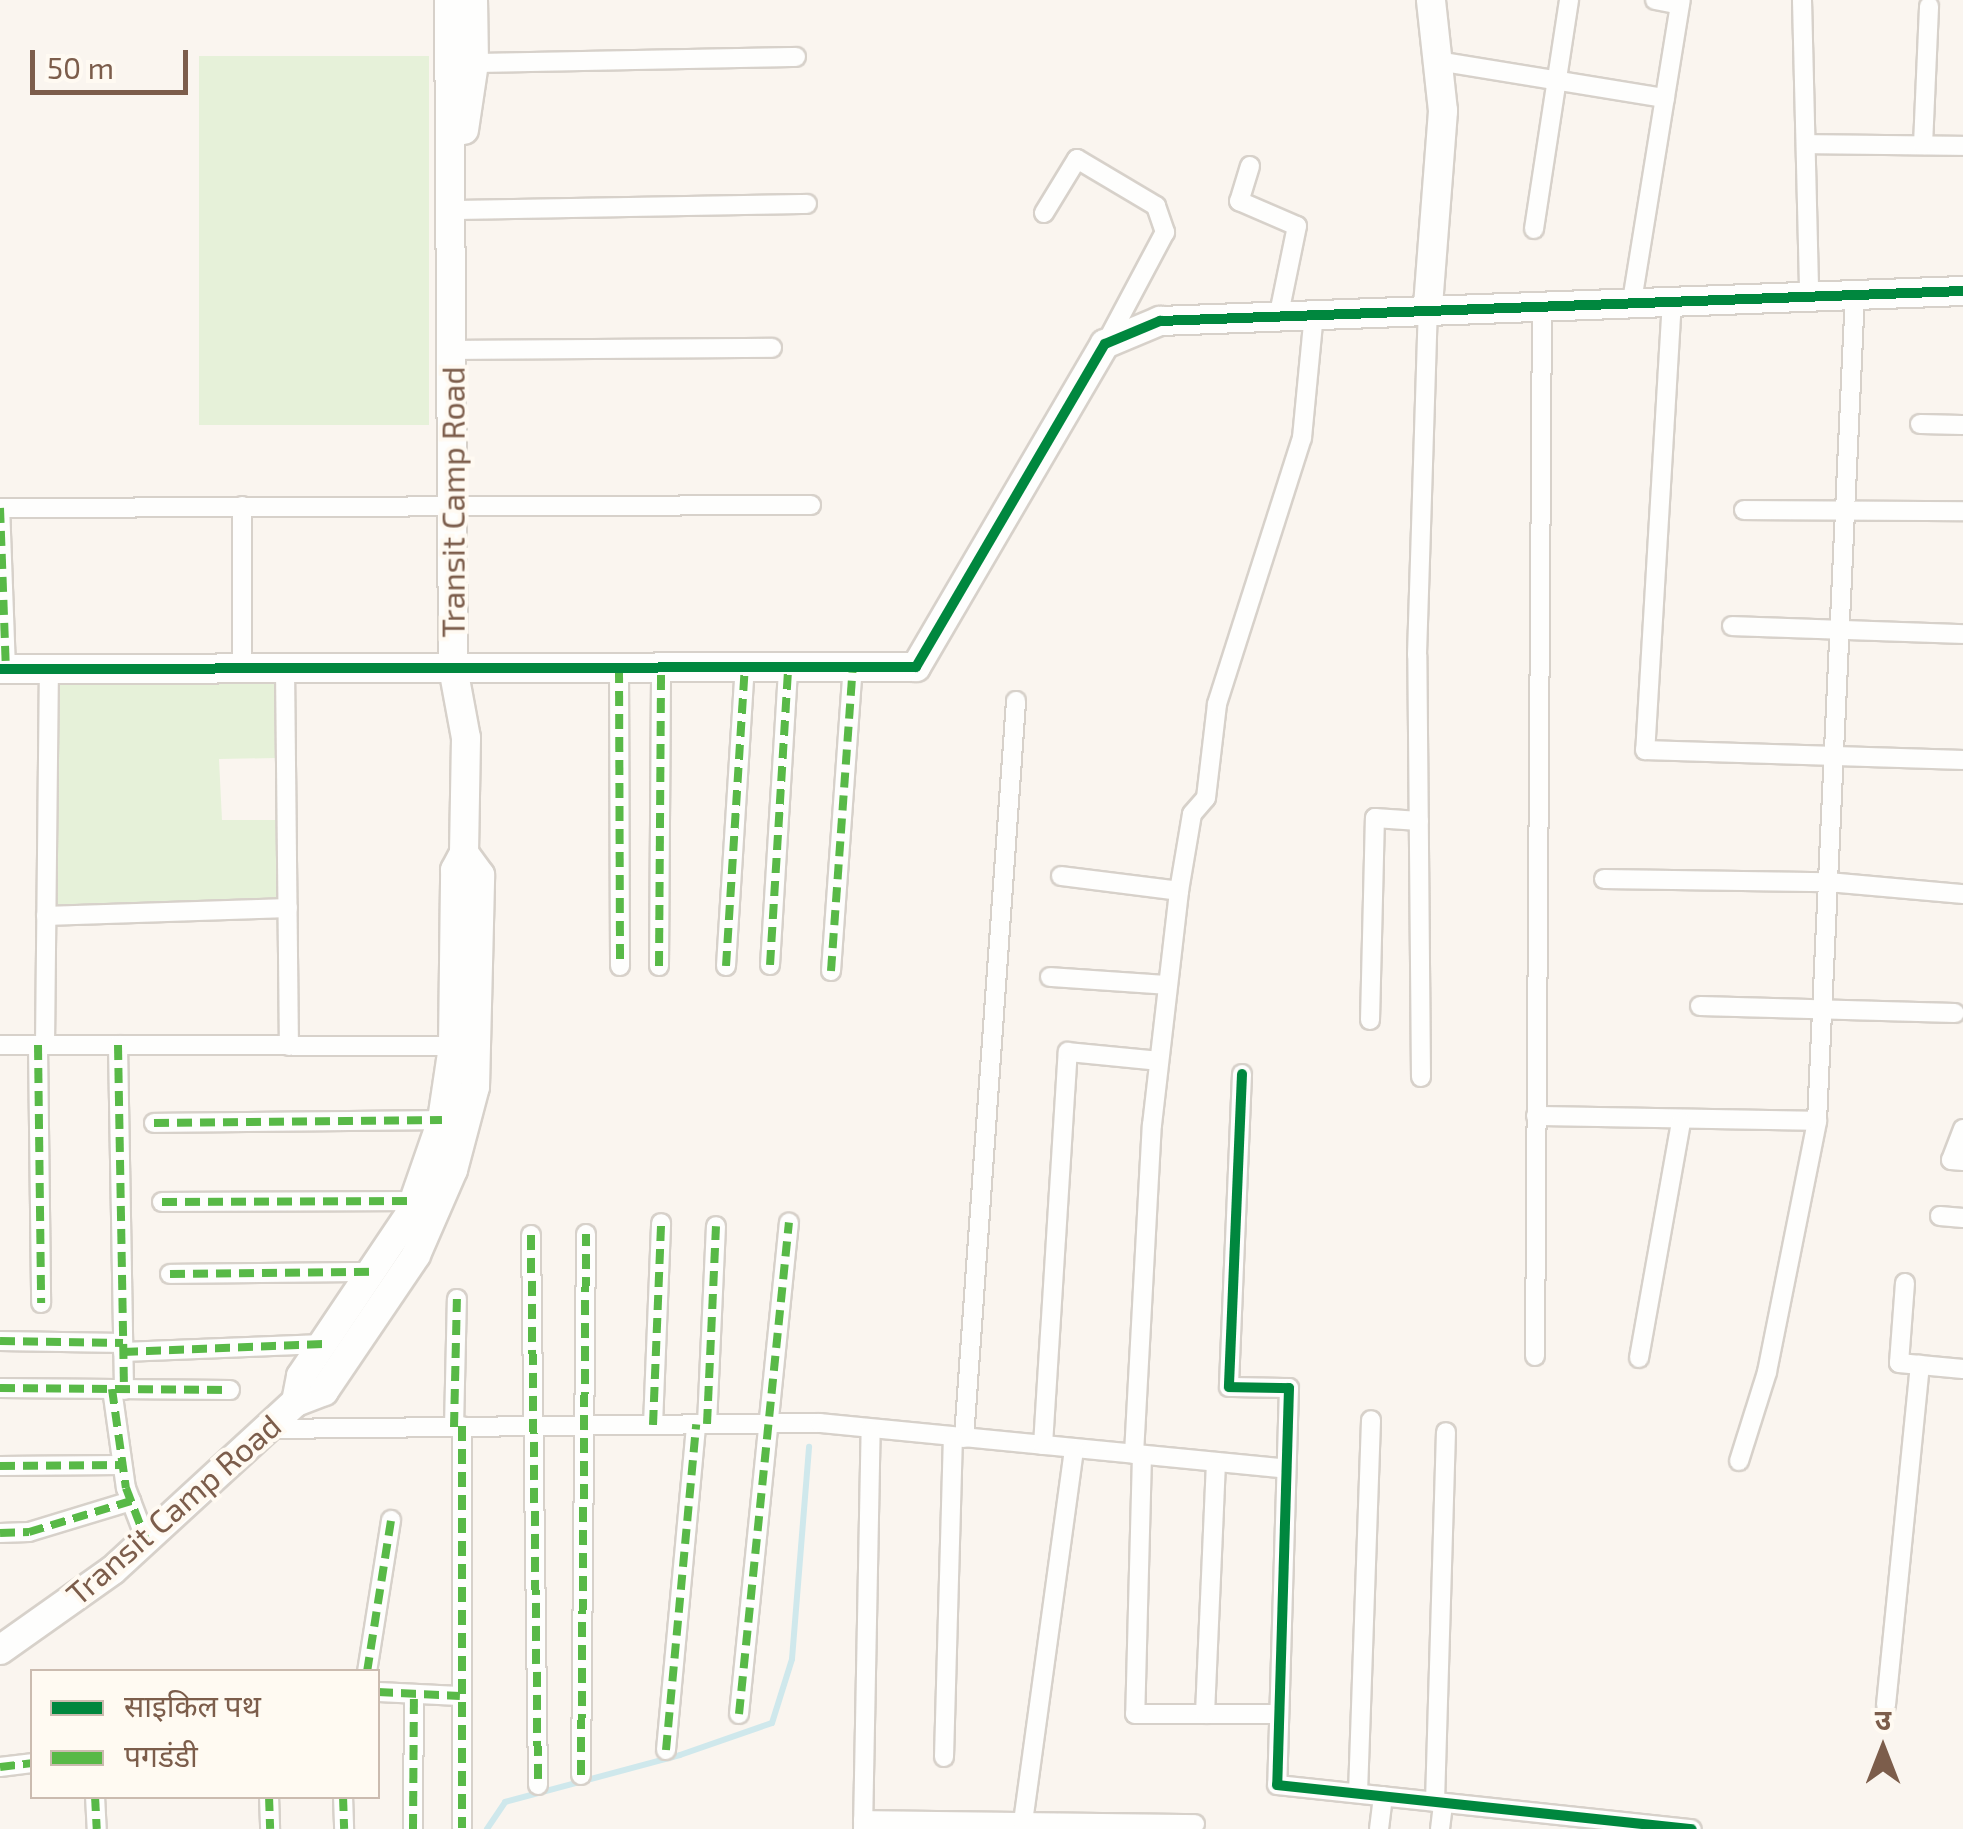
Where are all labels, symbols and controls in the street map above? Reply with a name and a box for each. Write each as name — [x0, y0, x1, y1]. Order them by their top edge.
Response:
scale bar — [35, 30, 192, 92]
text: 50 m — [47, 49, 114, 85]
street label: Transit Camp Road — [433, 366, 471, 638]
street label: Transit Camp Road — [58, 1405, 288, 1613]
legend — [30, 1669, 380, 1799]
text: साइकिल पथ — [124, 1687, 261, 1723]
north arrow — [1833, 1699, 1933, 1799]
text: उ — [1875, 1702, 1891, 1736]
text: पगडंडी — [124, 1737, 198, 1773]

